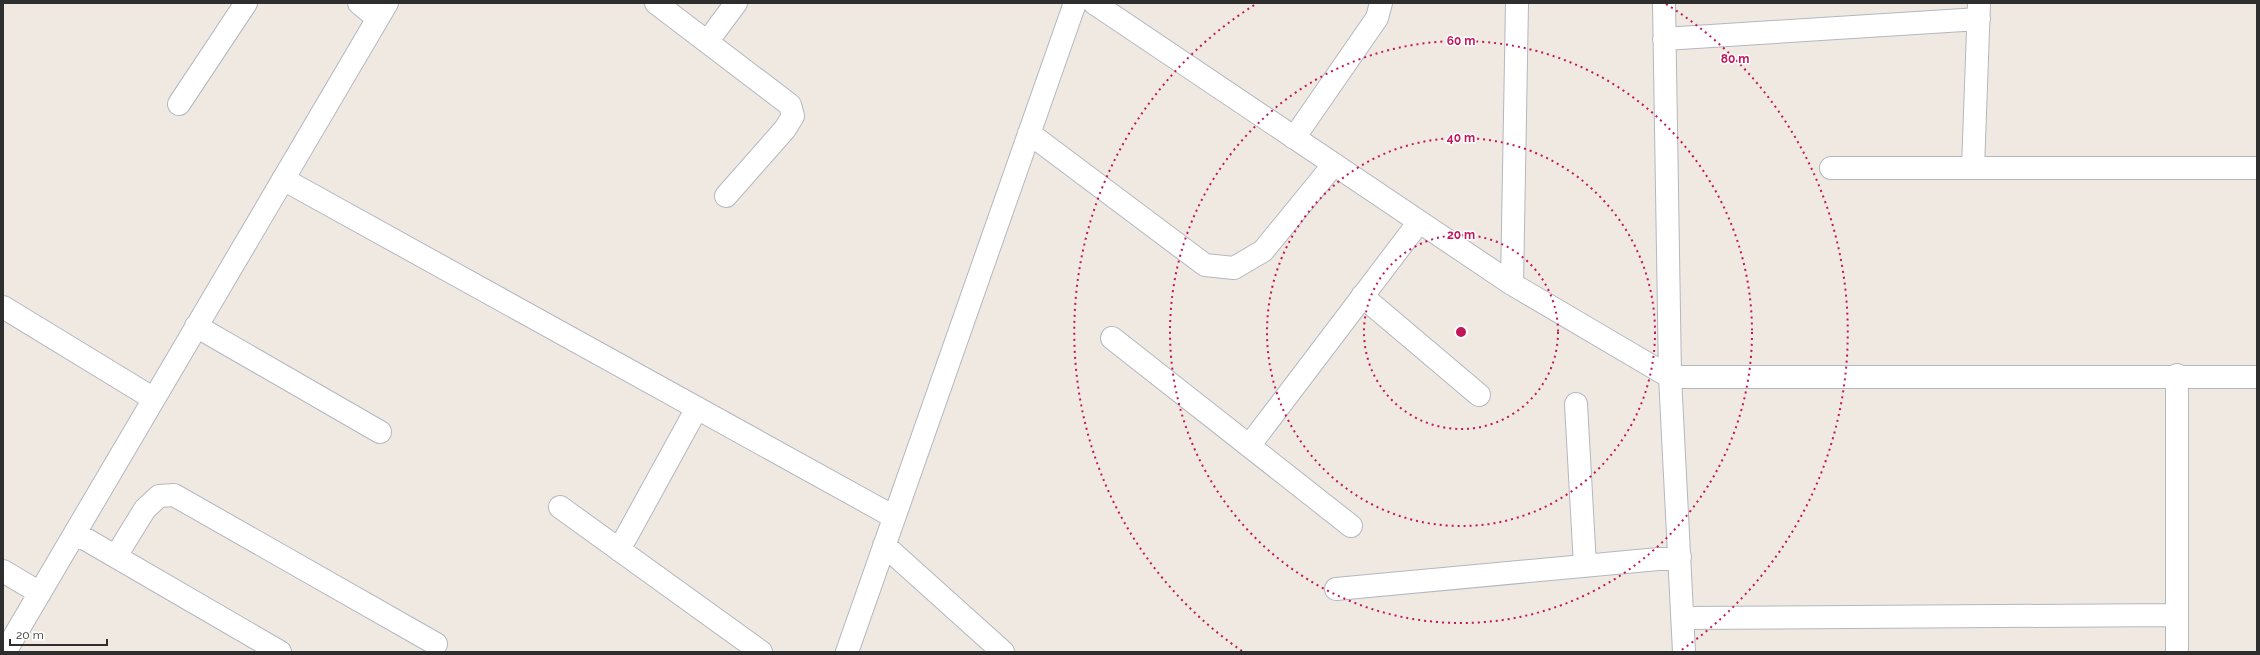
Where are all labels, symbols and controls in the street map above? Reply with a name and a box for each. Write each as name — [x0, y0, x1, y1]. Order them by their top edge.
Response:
text: 60 m — [1447, 34, 1475, 48]
text: 80 m — [1721, 52, 1749, 66]
text: 40 m — [1447, 131, 1475, 145]
text: 20 m — [1447, 228, 1475, 242]
centre of rings — [1454, 325, 1468, 339]
scale bar — [10, 621, 107, 647]
text: 20 m — [16, 628, 44, 642]

